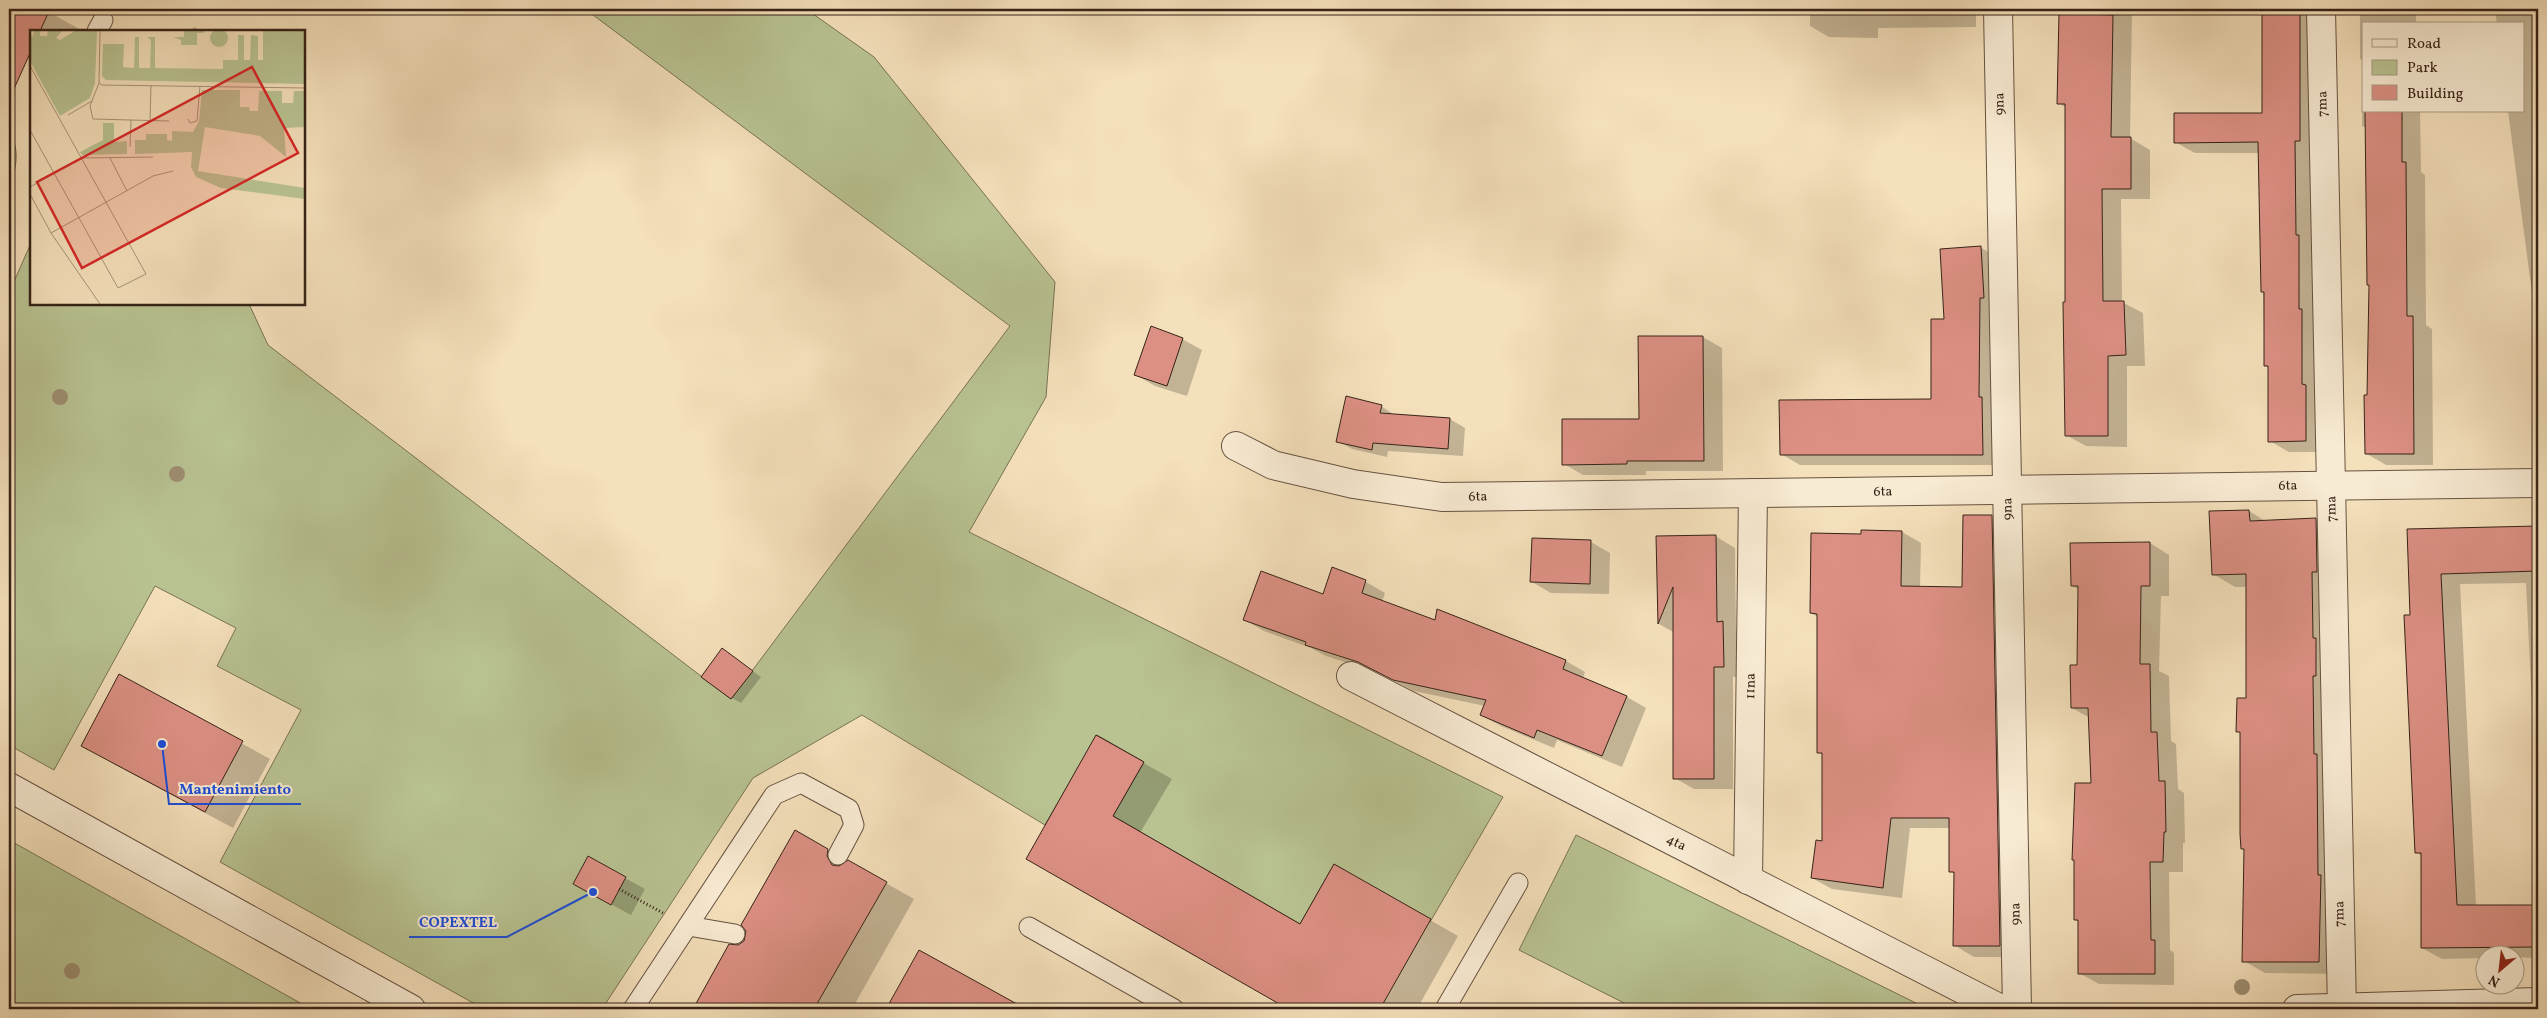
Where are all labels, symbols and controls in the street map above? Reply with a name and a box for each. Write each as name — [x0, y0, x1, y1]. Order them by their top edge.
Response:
legend — [2362, 22, 2524, 112]
inset map — [30, 30, 305, 305]
text: Road — [2407, 34, 2441, 55]
text: Park — [2407, 58, 2438, 79]
text: Building — [2407, 84, 2464, 105]
street label: 7ma — [2313, 91, 2333, 117]
street label: 9na — [1990, 93, 2010, 115]
street label: 6ta — [2278, 476, 2298, 496]
street label: 6ta — [1873, 482, 1893, 502]
street label: 6ta — [1468, 487, 1488, 507]
street label: 7ma — [2322, 496, 2342, 522]
street label: 9na — [1998, 498, 2018, 520]
street label: 11na — [1741, 673, 1761, 699]
callout: Mantenimiento — [169, 774, 301, 804]
text: Mantenimiento — [179, 780, 291, 801]
street label: 4ta — [1663, 830, 1689, 856]
street label: 7ma — [2330, 901, 2350, 927]
street label: 9na — [2006, 903, 2026, 925]
callout: COPEXTEL — [409, 907, 507, 937]
text: COPEXTEL — [419, 913, 497, 934]
north arrow — [2474, 946, 2524, 996]
text: N — [2486, 969, 2504, 991]

